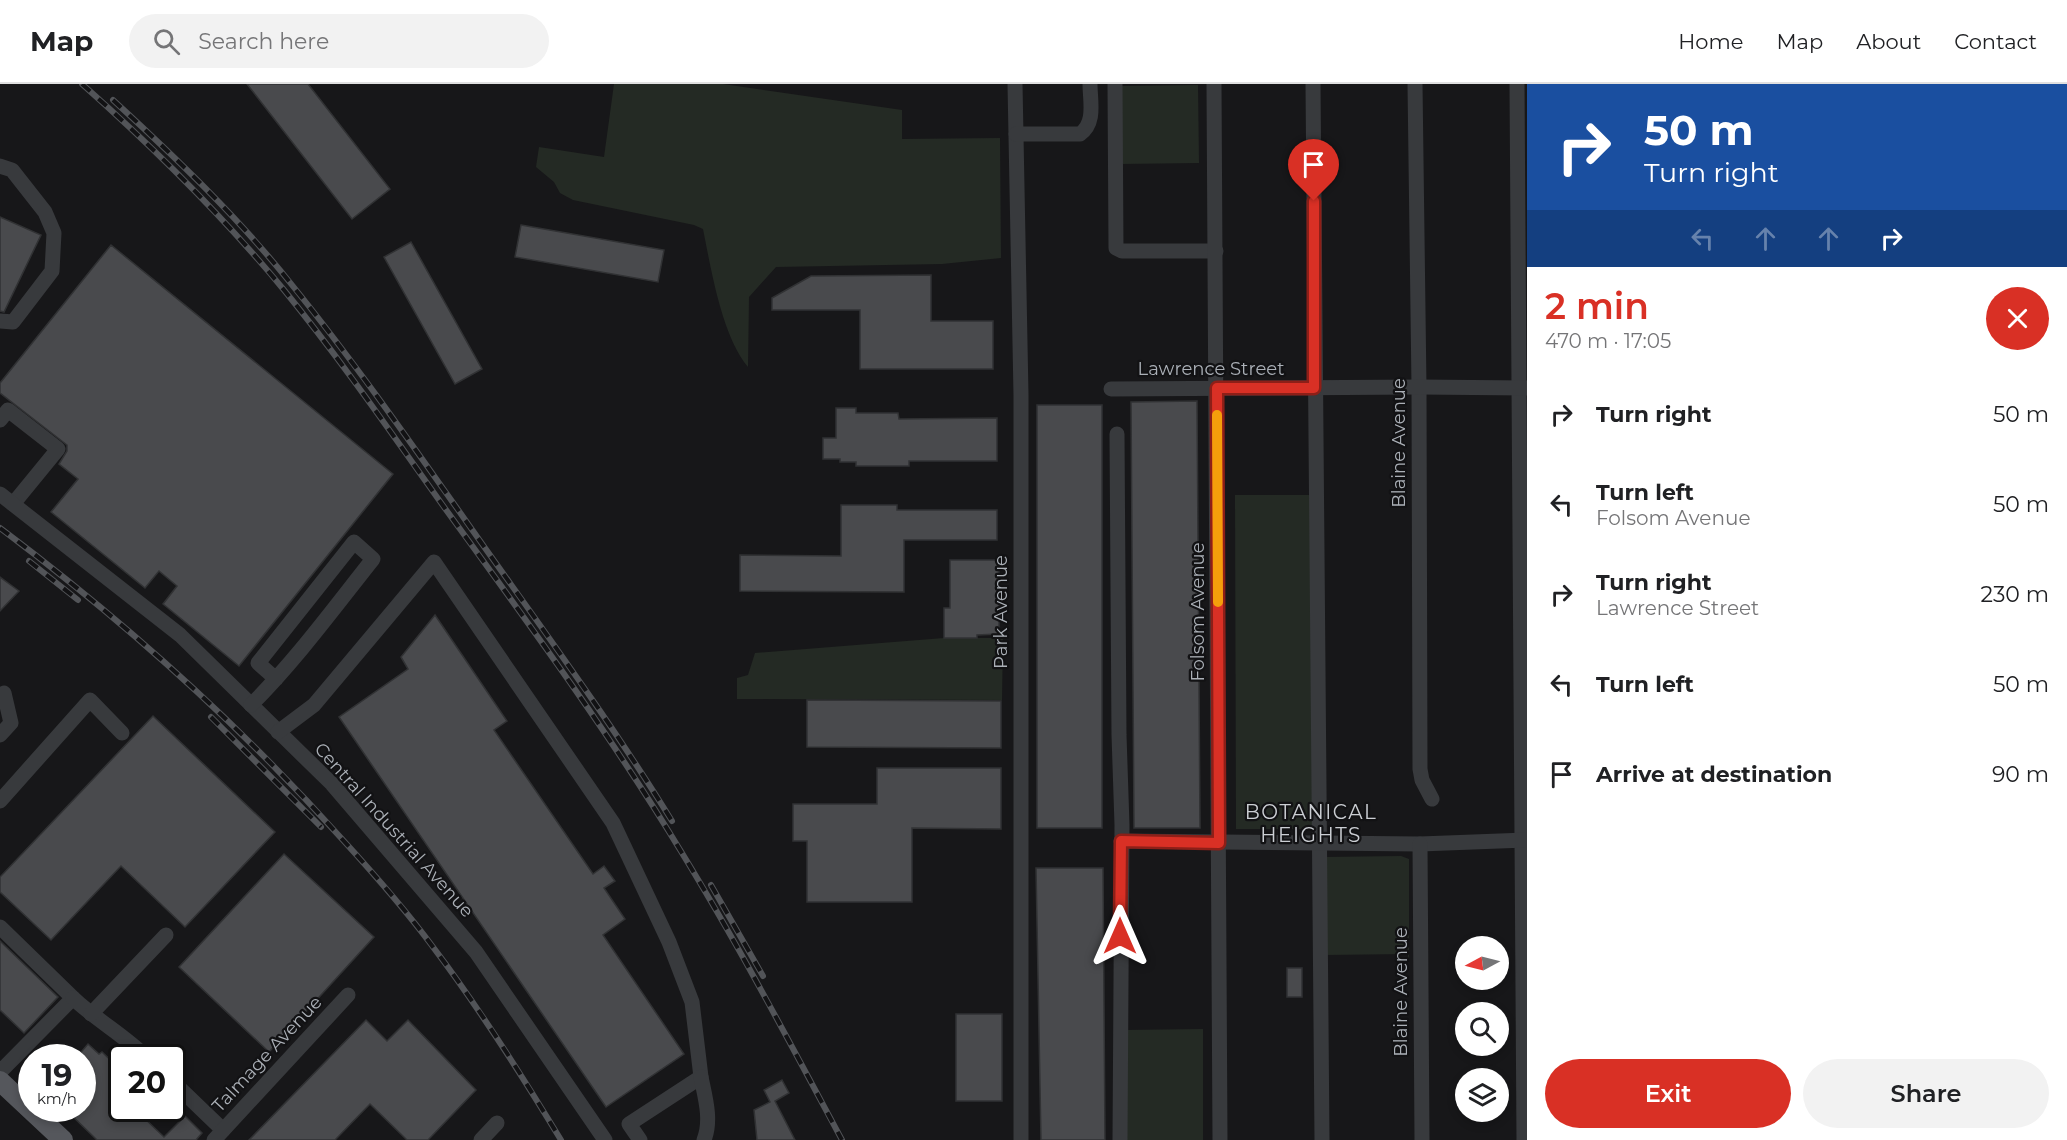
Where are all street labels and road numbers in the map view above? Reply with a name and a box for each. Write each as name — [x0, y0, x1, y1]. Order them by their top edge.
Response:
street label: Lawrence Street — [1138, 358, 1284, 380]
street label: Blaine Avenue — [1388, 378, 1410, 508]
street label: Folsom Avenue — [1187, 542, 1209, 682]
street label: Park Avenue — [990, 555, 1012, 669]
street label: Central Industrial Avenue — [310, 738, 478, 922]
street label: Blaine Avenue — [1390, 927, 1412, 1057]
street label: Talmage Avenue — [208, 991, 327, 1117]

